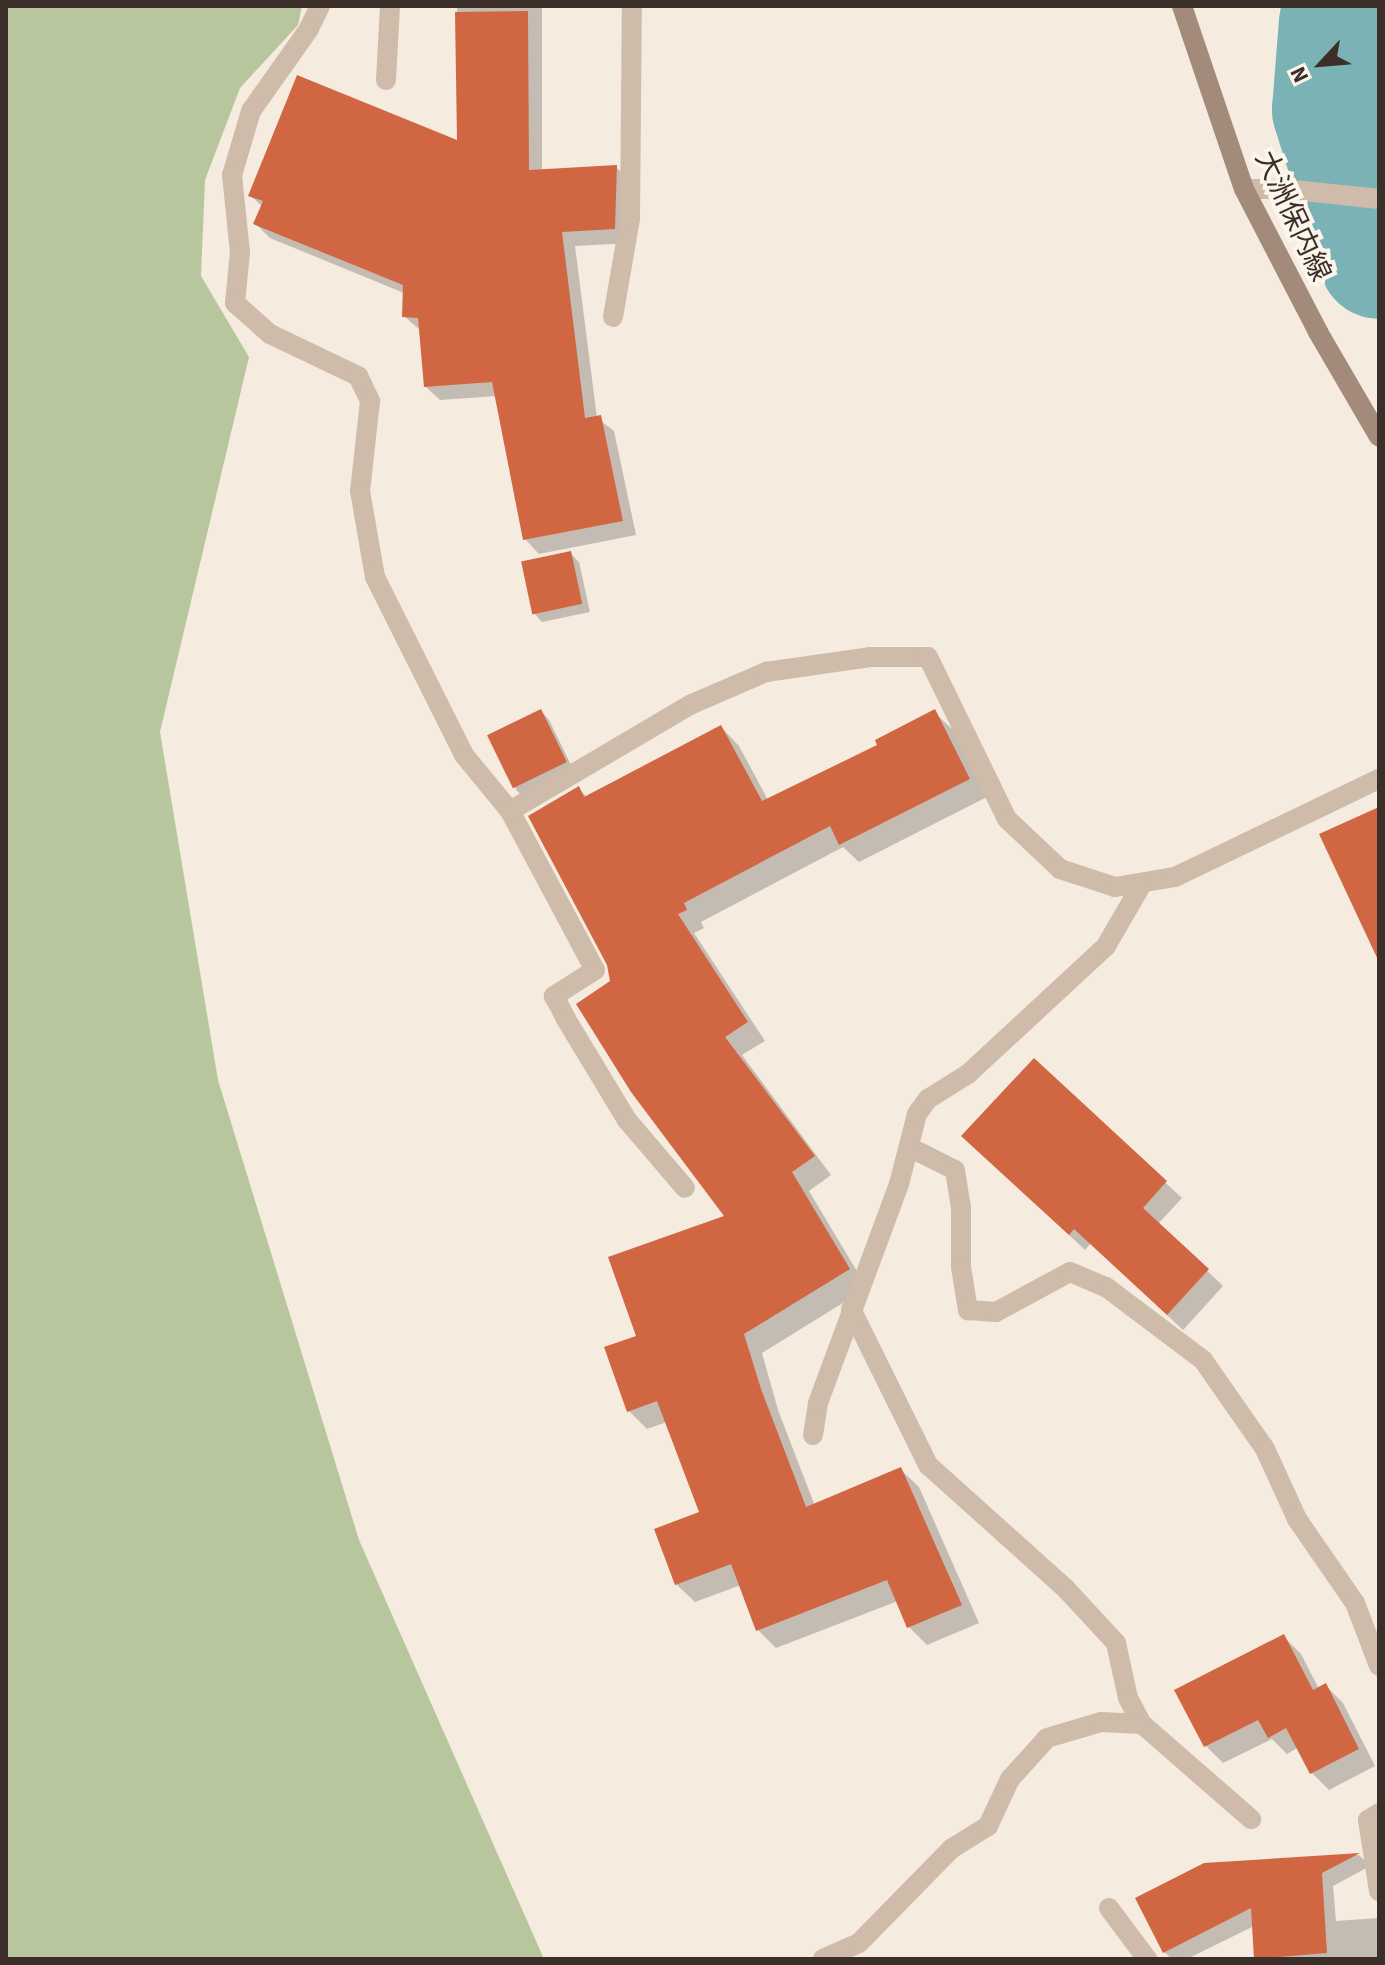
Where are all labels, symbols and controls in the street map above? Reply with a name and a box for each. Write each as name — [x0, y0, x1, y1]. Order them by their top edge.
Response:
north arrow — [1281, 24, 1361, 104]
text: N — [1282, 61, 1317, 88]
street label: 大洲保内線 — [1248, 145, 1338, 287]

